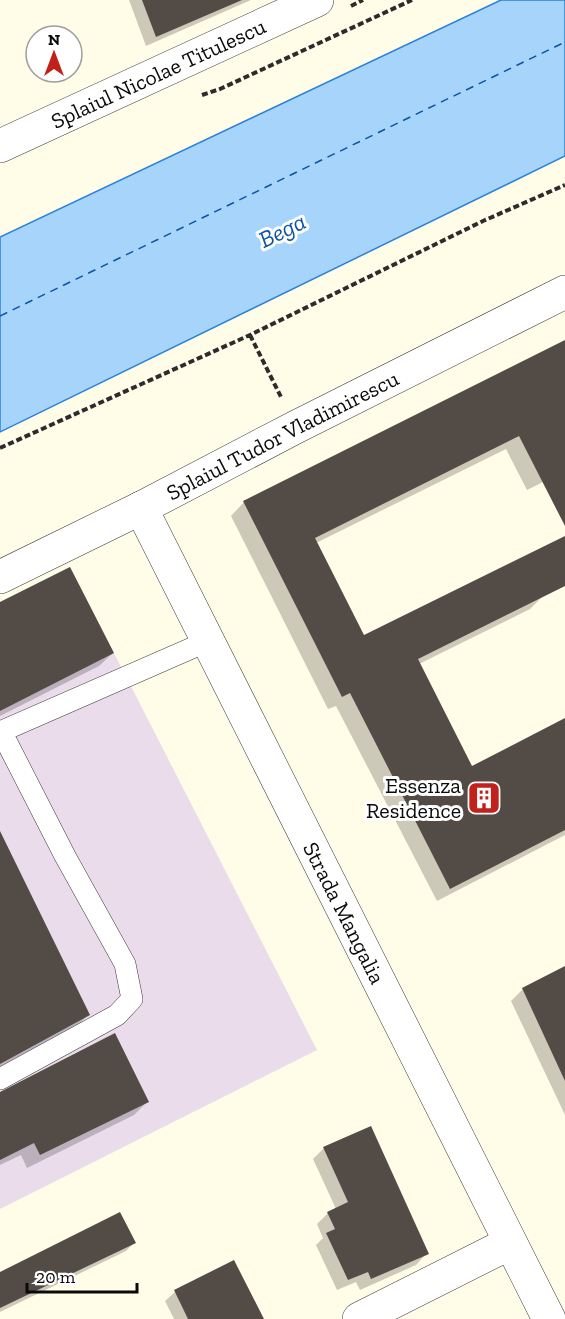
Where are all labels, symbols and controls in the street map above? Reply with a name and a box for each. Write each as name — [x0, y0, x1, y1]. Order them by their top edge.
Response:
street label: Splaiul Nicolae Titulescu — [48, 12, 270, 134]
north arrow — [24, 24, 84, 84]
water label: Bega — [254, 206, 310, 254]
street label: Splaiul Tudor Vladimirescu — [161, 364, 404, 506]
place label: Essenza Residence — [366, 772, 461, 824]
building icon: Essenza Residence — [466, 780, 502, 816]
street label: Strada Mangalia — [298, 837, 392, 988]
scale bar — [27, 1256, 136, 1294]
text: 20 m — [36, 1266, 76, 1288]

